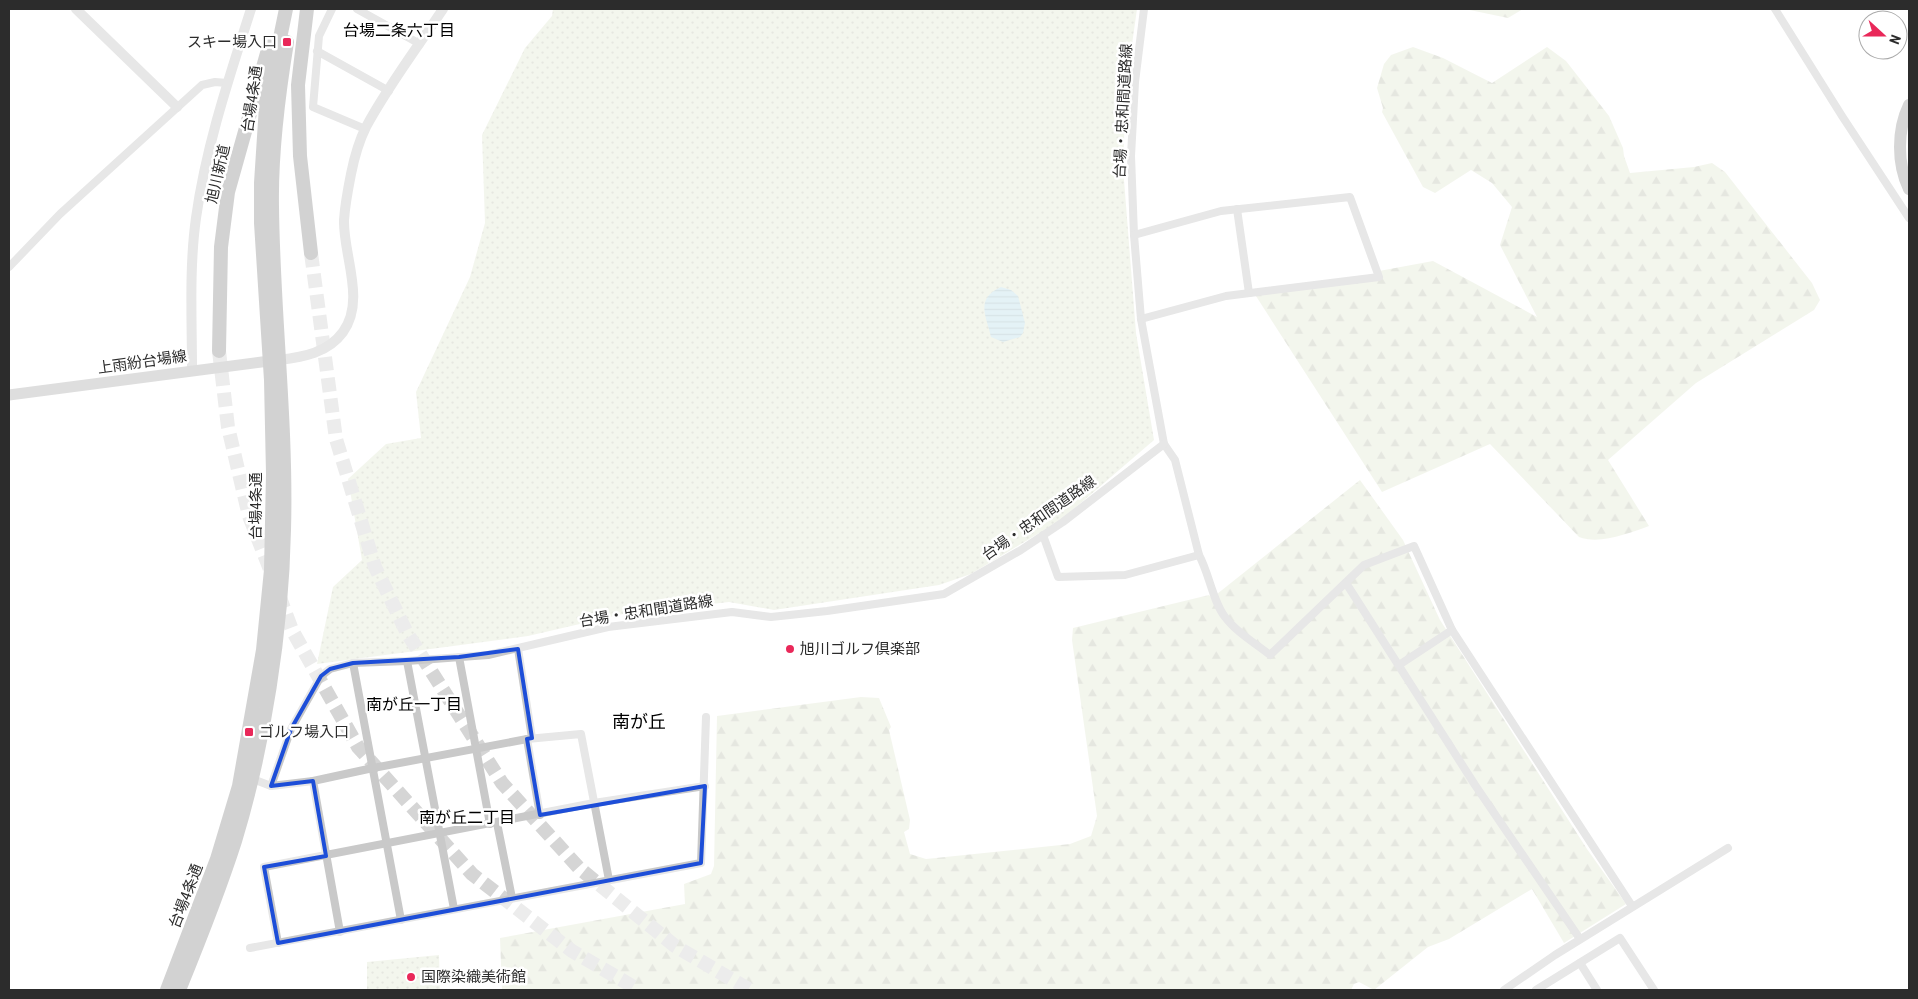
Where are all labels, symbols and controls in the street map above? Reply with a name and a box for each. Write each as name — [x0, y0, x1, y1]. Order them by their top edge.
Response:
north arrow — [1858, 10, 1908, 60]
district label: 台場二条六丁目 — [343, 21, 455, 40]
place label: スキー場入口 — [187, 33, 277, 51]
text: N — [1886, 33, 1904, 47]
marker: スキー場入口 — [281, 36, 293, 48]
street label: 台場・忠和間道路線 — [1110, 43, 1136, 179]
street label: 台場4条通 — [238, 64, 266, 134]
street label: 旭川新道 — [202, 143, 234, 205]
street label: 上雨紛台場線 — [96, 347, 188, 377]
street label: 台場4条通 — [247, 472, 265, 540]
street label: 台場・忠和間道路線 — [979, 472, 1099, 564]
street label: 台場・忠和間道路線 — [578, 592, 714, 630]
place label: 旭川ゴルフ倶楽部 — [800, 640, 920, 658]
marker: 旭川ゴルフ倶楽部 — [784, 643, 796, 655]
district label: 南が丘一丁目 — [366, 695, 462, 714]
district label: 南が丘 — [612, 711, 666, 732]
place label: ゴルフ場入口 — [259, 723, 349, 741]
marker: ゴルフ場入口 — [243, 726, 255, 738]
district label: 南が丘二丁目 — [419, 808, 515, 827]
street label: 台場4条通 — [166, 861, 206, 931]
place label: 国際染織美術館 — [421, 968, 526, 986]
marker: 国際染織美術館 — [405, 971, 417, 983]

